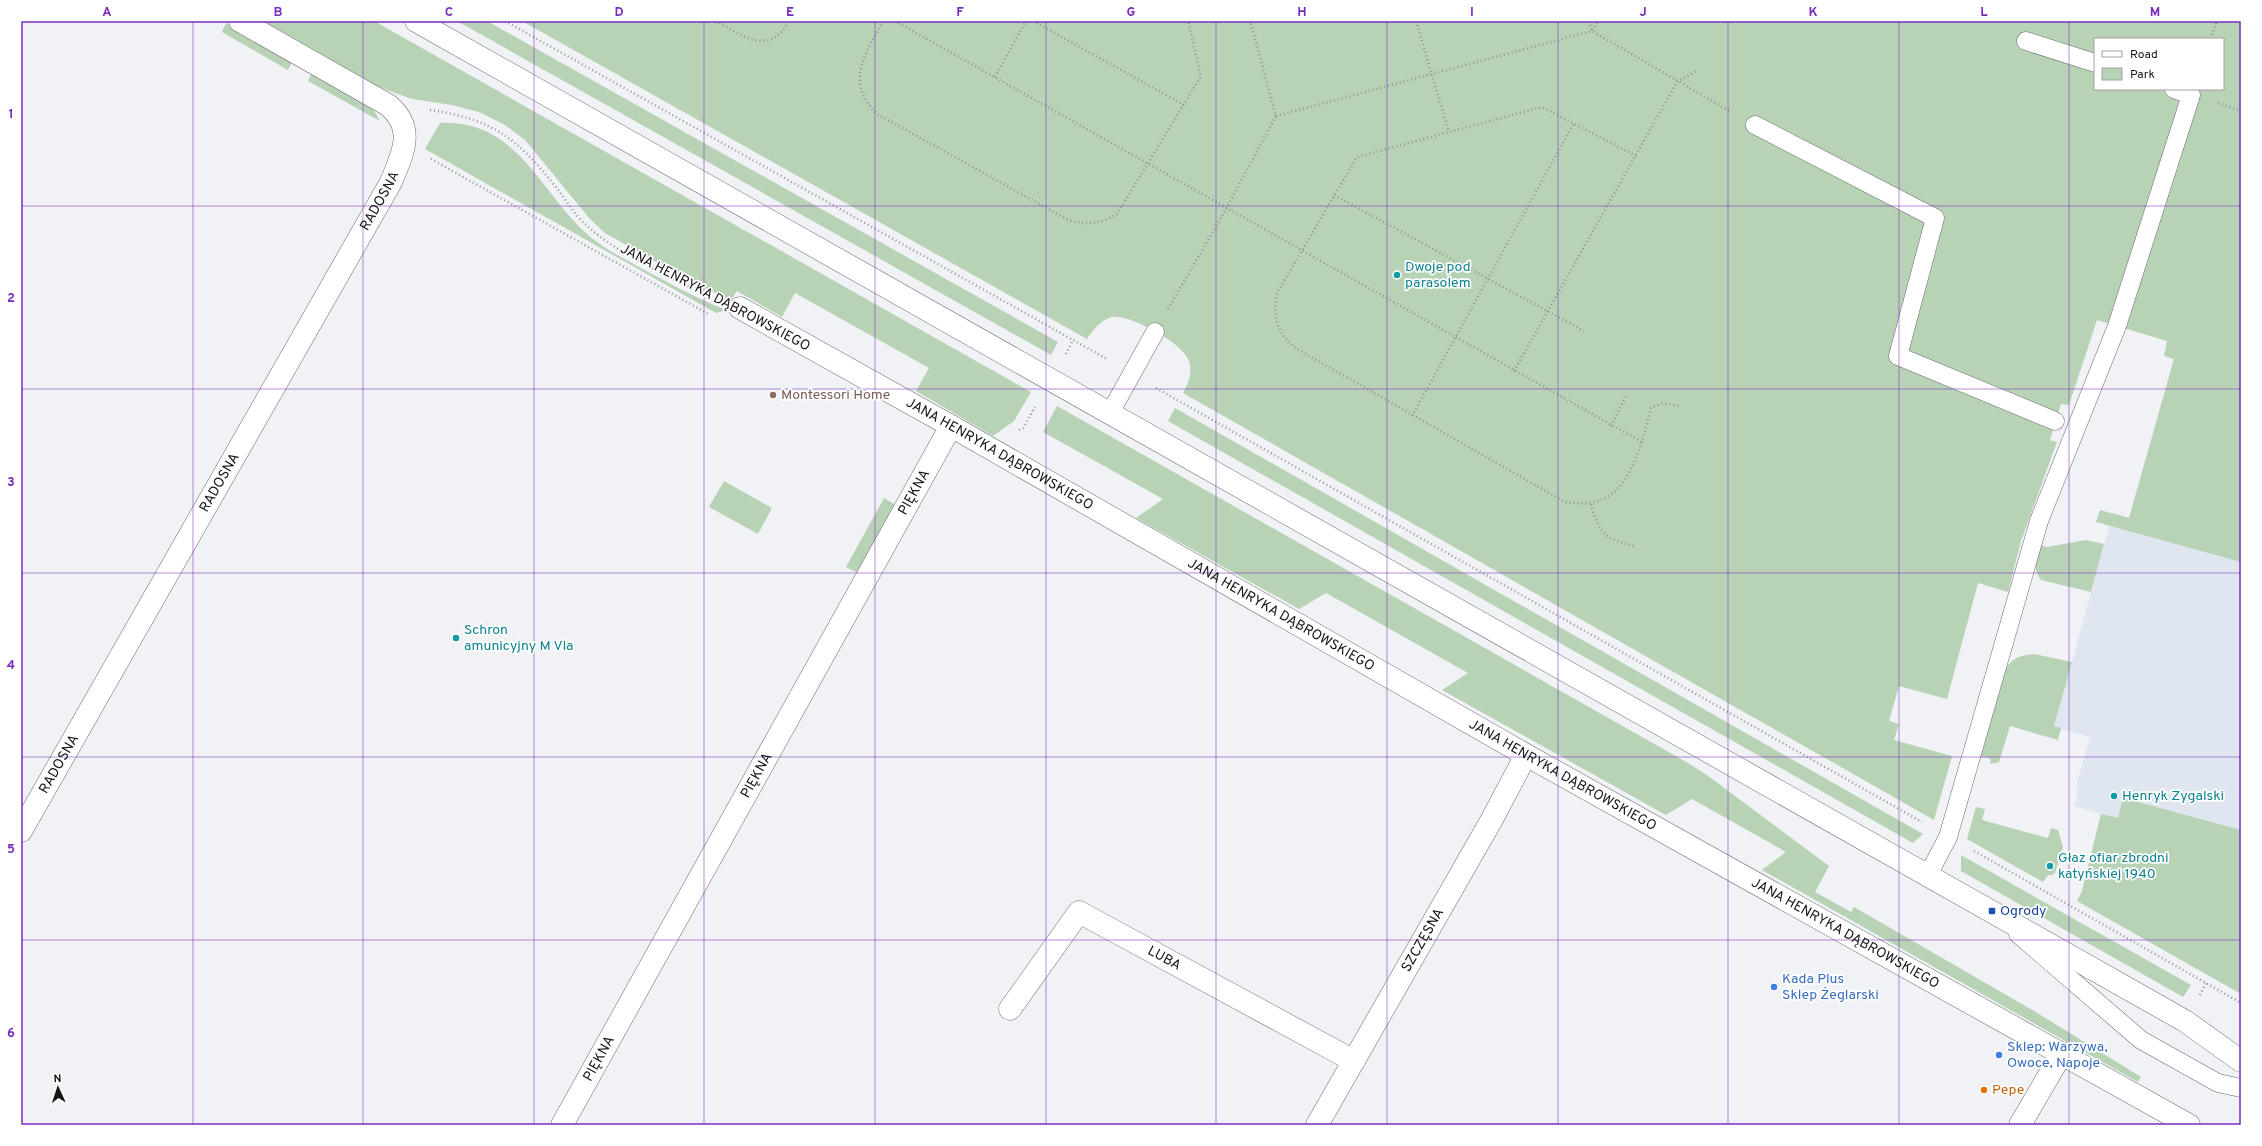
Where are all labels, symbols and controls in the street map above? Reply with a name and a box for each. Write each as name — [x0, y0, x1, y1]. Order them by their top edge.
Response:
text: A — [102, 5, 112, 21]
text: B — [274, 5, 283, 21]
text: C — [445, 5, 453, 21]
text: D — [614, 5, 624, 21]
text: E — [786, 5, 794, 21]
text: F — [956, 5, 964, 21]
text: G — [1127, 5, 1136, 21]
text: H — [1297, 5, 1307, 21]
text: I — [1470, 5, 1474, 21]
text: J — [1639, 5, 1647, 21]
text: K — [1808, 5, 1818, 21]
text: L — [1980, 5, 1988, 21]
text: M — [2150, 5, 2160, 21]
legend — [2094, 38, 2224, 90]
text: Road — [2130, 47, 2158, 63]
text: Park — [2130, 67, 2155, 83]
text: 1 — [8, 107, 14, 123]
street label: RADOSNA — [356, 169, 403, 234]
street label: JANA HENRYKA DĄBROWSKIEGO — [617, 241, 813, 355]
place label: Dwoje pod parasolem — [1405, 259, 1471, 292]
marker: Dwoje pod parasolem — [1392, 270, 1402, 280]
text: 2 — [7, 291, 15, 307]
place label: Montessori Home — [781, 387, 890, 404]
marker: Montessori Home — [768, 390, 778, 400]
street label: JANA HENRYKA DĄBROWSKIEGO — [903, 394, 1096, 514]
street label: RADOSNA — [196, 450, 243, 515]
street label: PIĘKNA — [895, 467, 934, 518]
text: 3 — [7, 475, 15, 491]
street label: JANA HENRYKA DĄBROWSKIEGO — [1185, 555, 1378, 675]
place label: Schron amunicyjny M VIa — [464, 622, 573, 655]
marker: Schron amunicyjny M VIa — [451, 633, 461, 643]
text: 4 — [7, 658, 15, 674]
street label: JANA HENRYKA DĄBROWSKIEGO — [1466, 716, 1659, 835]
street label: RADOSNA — [36, 731, 83, 797]
street label: PIĘKNA — [737, 750, 776, 801]
place label: Henryk Zygalski — [2122, 788, 2224, 805]
marker: Henryk Zygalski — [2109, 791, 2119, 801]
text: 5 — [7, 842, 15, 858]
place label: Głaz ofiar zbrodni katyńskiej 1940 — [2058, 850, 2169, 883]
marker: Głaz ofiar zbrodni katyńskiej 1940 — [2045, 861, 2055, 871]
street label: JANA HENRYKA DĄBROWSKIEGO — [1748, 874, 1942, 992]
place label: Ogrody — [2000, 903, 2046, 920]
street label: SZCZĘSNA — [1398, 905, 1448, 975]
marker: Ogrody — [1987, 906, 1997, 916]
street label: LUBA — [1145, 942, 1184, 974]
place label: Kada Plus Sklep Żeglarski — [1782, 971, 1879, 1004]
marker: Kada Plus Sklep Żeglarski — [1769, 982, 1779, 992]
text: 6 — [7, 1026, 15, 1042]
street label: PIĘKNA — [580, 1033, 618, 1084]
place label: Sklep: Warzywa, Owoce, Napoje — [2007, 1039, 2108, 1072]
marker: Sklep: Warzywa, Owoce, Napoje — [1994, 1050, 2004, 1060]
north arrow — [38, 1068, 78, 1108]
text: N — [53, 1072, 62, 1086]
place label: Pepe — [1992, 1082, 2024, 1099]
marker: Pepe — [1979, 1085, 1989, 1095]

